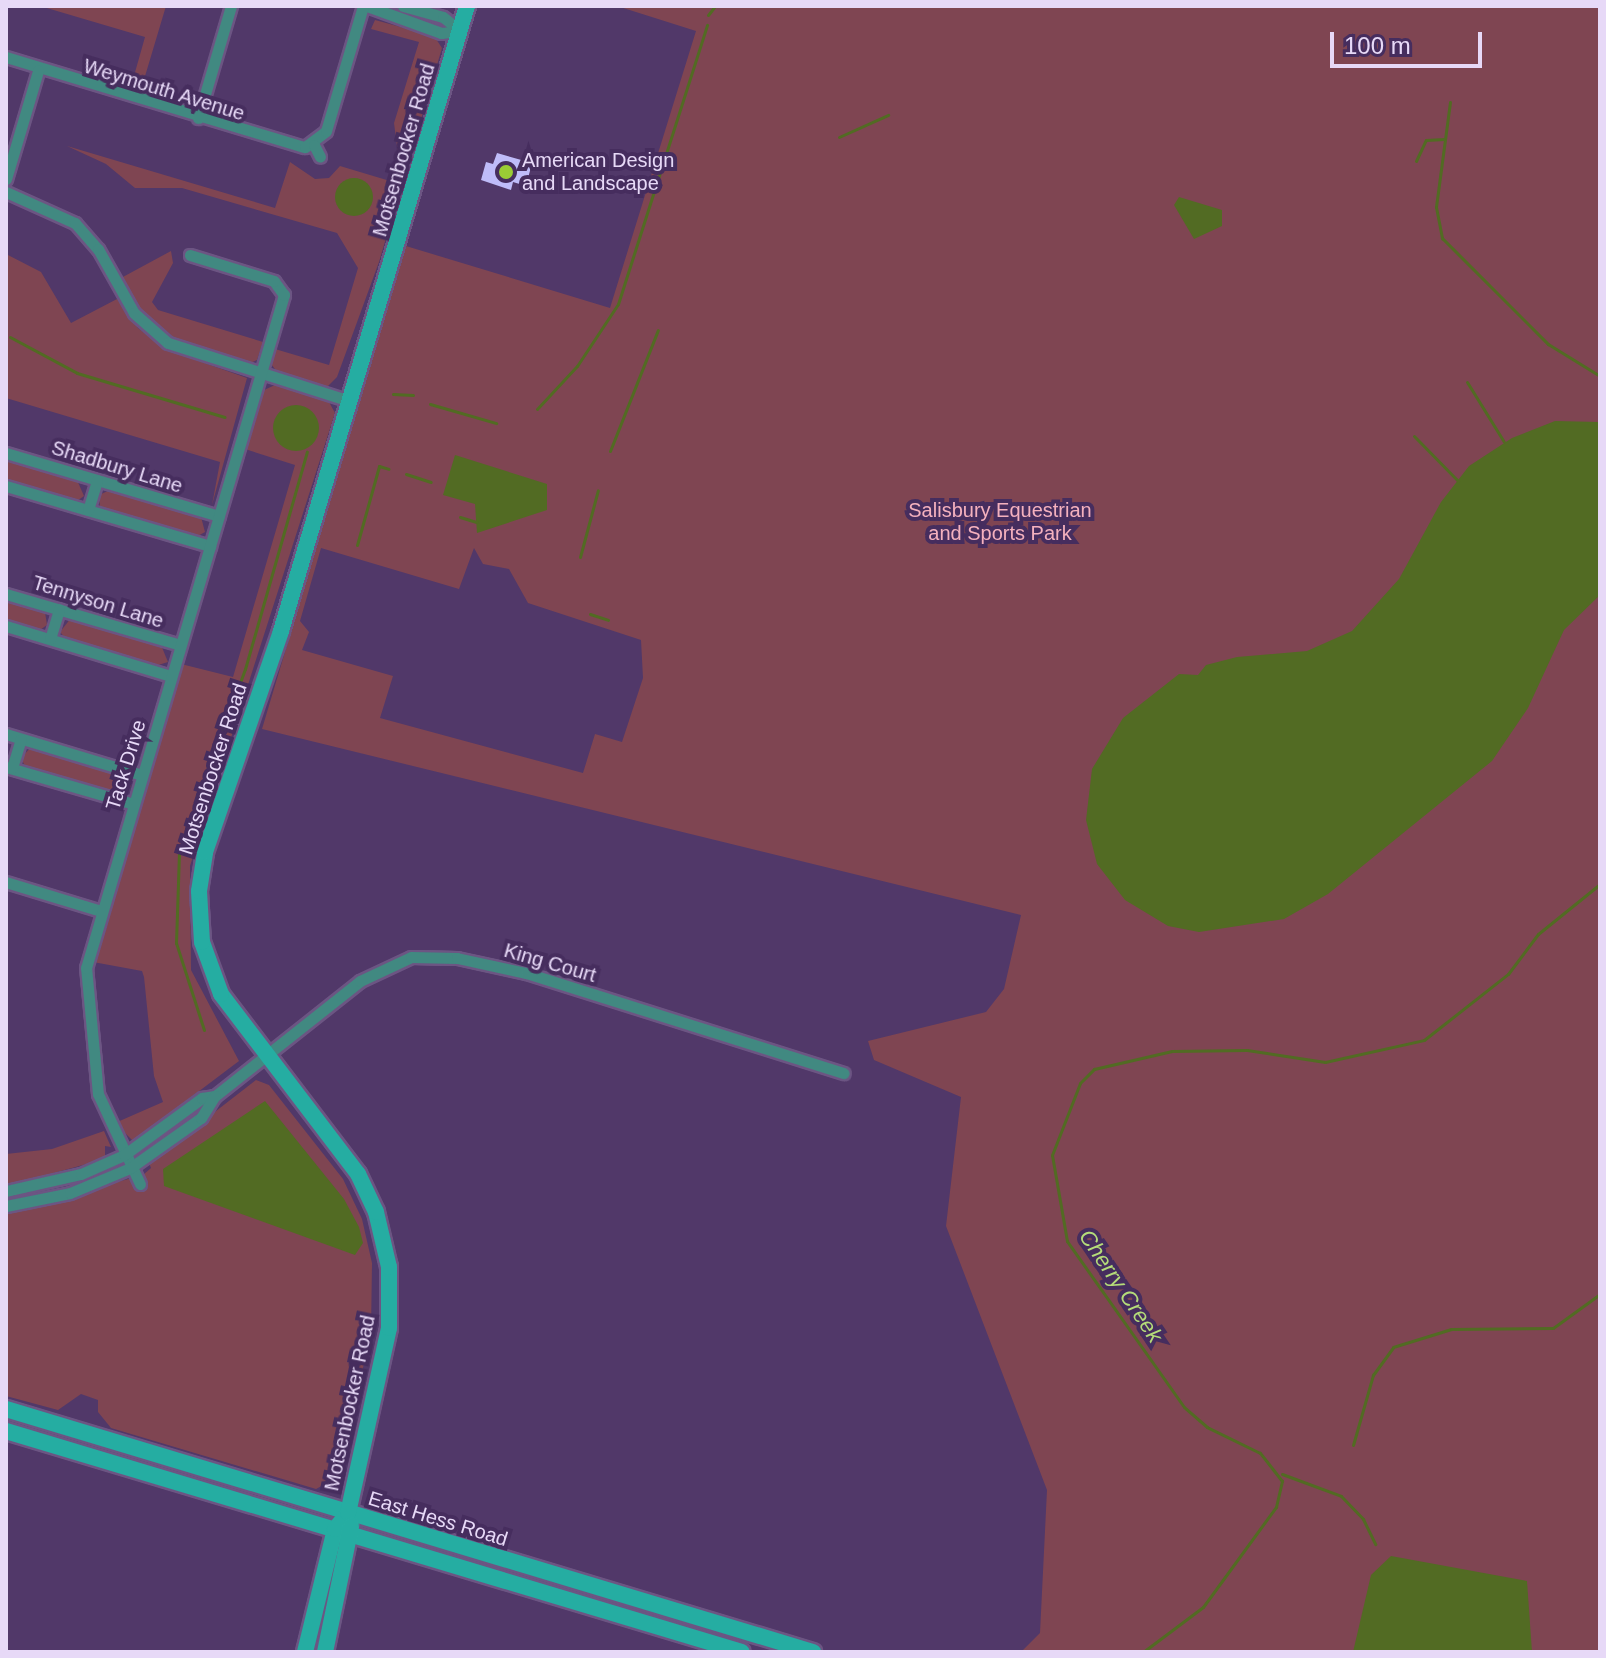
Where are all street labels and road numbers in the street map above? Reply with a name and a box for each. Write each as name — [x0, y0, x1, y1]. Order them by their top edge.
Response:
street label: Weymouth Avenue — [80, 54, 248, 126]
street label: Motsenbocker Road — [368, 61, 440, 239]
street label: Shadbury Lane — [49, 436, 185, 498]
street label: Tennyson Lane — [30, 571, 166, 633]
street label: Motsenbocker Road — [174, 680, 252, 858]
street label: Tack Drive — [101, 717, 151, 813]
street label: King Court — [501, 938, 599, 988]
street label: Motsenbocker Road — [320, 1313, 380, 1493]
street label: East Hess Road — [365, 1486, 511, 1552]

